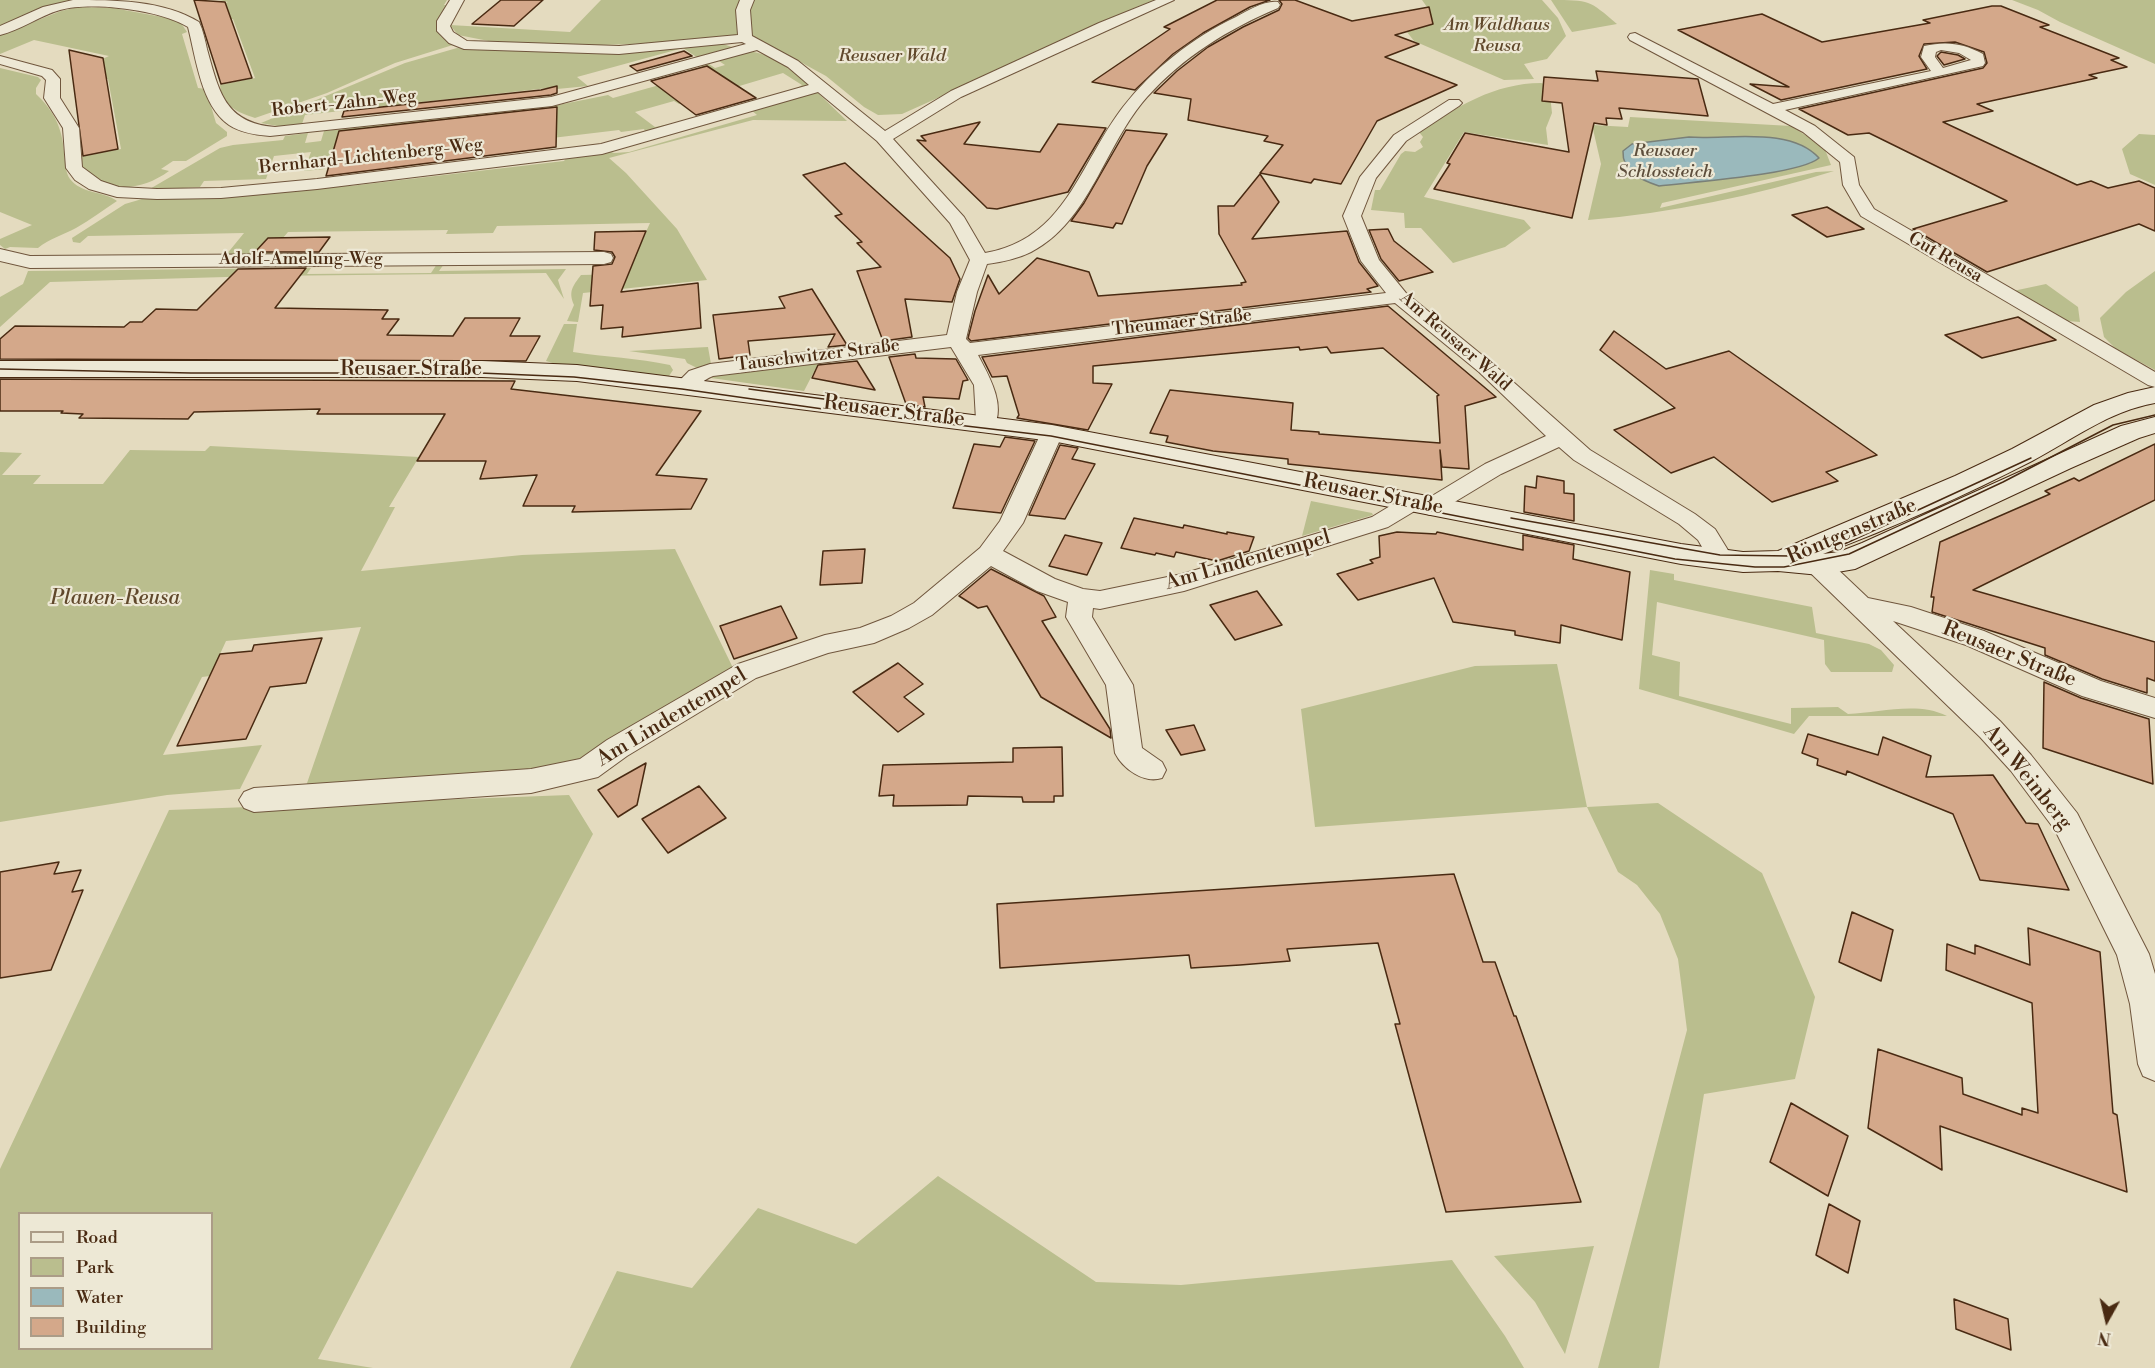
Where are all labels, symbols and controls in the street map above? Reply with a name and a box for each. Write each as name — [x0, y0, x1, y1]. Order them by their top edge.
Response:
park label: Am Waldhaus Reusa — [1444, 15, 1550, 57]
park label: Reusaer Wald — [838, 46, 946, 68]
street label: Robert-Zahn-Weg — [271, 86, 417, 122]
street label: Bernhard-Lichtenberg-Weg — [258, 134, 484, 180]
water label: Reusaer Schlossteich — [1617, 141, 1713, 184]
street label: Gut Reusa — [1904, 228, 1986, 288]
street label: Adolf-Amelung-Weg — [219, 249, 383, 271]
street label: Am Reusaer Wald — [1395, 288, 1515, 396]
street label: Theumaer Straße — [1111, 305, 1253, 341]
street label: Tauschwitzer Straße — [735, 335, 901, 377]
street label: Reusaer Straße — [340, 357, 482, 383]
street label: Reusaer Straße — [822, 391, 966, 433]
street label: Reusaer Straße — [1301, 469, 1445, 521]
street label: Röntgenstraße — [1783, 493, 1921, 571]
street label: Am Lindentempel — [1162, 525, 1334, 597]
park label: Plauen-Reusa — [50, 586, 180, 612]
street label: Reusaer Straße — [1938, 617, 2080, 693]
street label: Am Lindentempel — [592, 663, 752, 773]
street label: Am Weinberg — [1977, 721, 2077, 835]
legend — [18, 1212, 213, 1350]
text: Road — [76, 1226, 118, 1249]
text: Park — [76, 1256, 113, 1279]
text: Water — [76, 1286, 123, 1309]
north arrow — [2077, 1290, 2137, 1350]
text: Building — [76, 1316, 146, 1339]
text: N — [2097, 1327, 2112, 1349]

